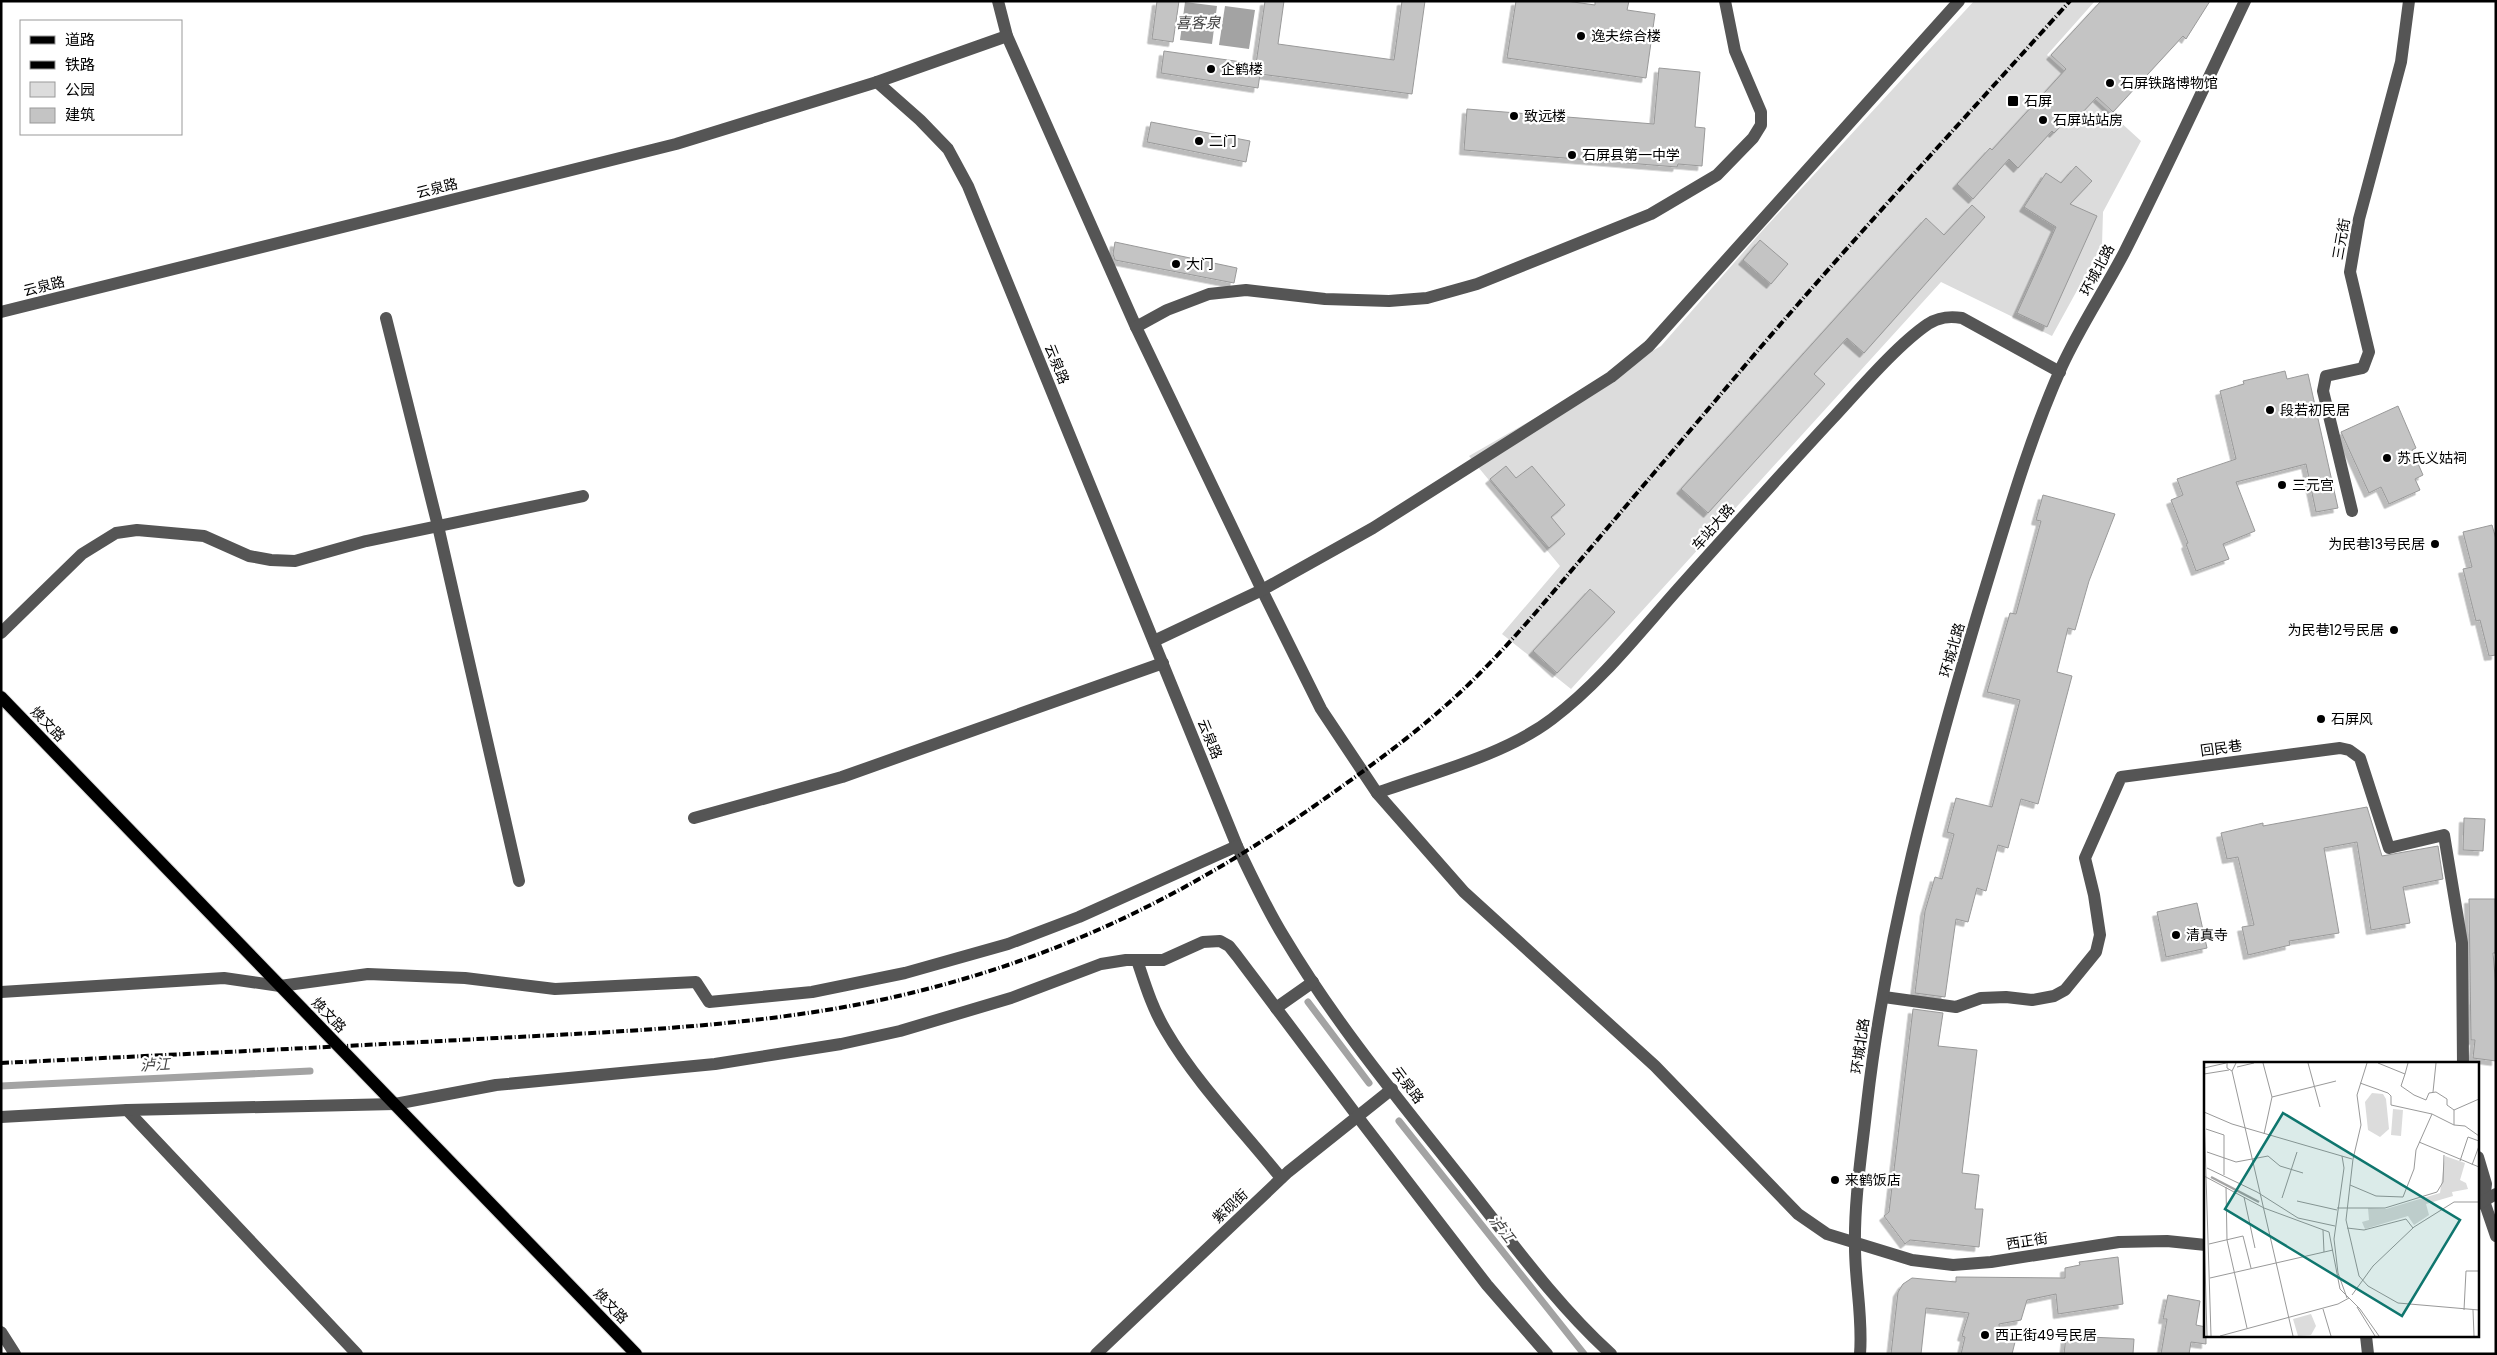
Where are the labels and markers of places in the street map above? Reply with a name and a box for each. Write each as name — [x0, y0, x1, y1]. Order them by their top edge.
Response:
place label: 逸夫综合楼 — [1591, 26, 1661, 46]
marker: 逸夫综合楼 — [1575, 30, 1587, 42]
place label: 企鹤楼 — [1221, 59, 1263, 79]
marker: 企鹤楼 — [1205, 63, 1217, 75]
place label: 石屏铁路博物馆 — [2120, 73, 2218, 93]
marker: 石屏铁路博物馆 — [2104, 77, 2116, 89]
place label: 石屏 — [2024, 91, 2052, 111]
marker: 石屏 — [2006, 94, 2020, 108]
place label: 致远楼 — [1524, 106, 1566, 126]
marker: 致远楼 — [1508, 110, 1520, 122]
place label: 石屏站站房 — [2053, 110, 2123, 130]
marker: 石屏站站房 — [2037, 114, 2049, 126]
place label: 二门 — [1209, 131, 1237, 151]
marker: 二门 — [1193, 135, 1205, 147]
place label: 石屏县第一中学 — [1582, 145, 1680, 165]
marker: 石屏县第一中学 — [1566, 149, 1578, 161]
place label: 大门 — [1186, 254, 1214, 274]
marker: 大门 — [1170, 258, 1182, 270]
place label: 段若初民居 — [2280, 400, 2350, 420]
marker: 段若初民居 — [2264, 404, 2276, 416]
place label: 苏氏义姑祠 — [2397, 448, 2467, 468]
marker: 苏氏义姑祠 — [2381, 452, 2393, 464]
place label: 三元宫 — [2292, 475, 2334, 495]
marker: 三元宫 — [2276, 479, 2288, 491]
place label: 为民巷13号民居 — [2328, 534, 2425, 554]
marker: 为民巷13号民居 — [2429, 538, 2441, 550]
place label: 为民巷12号民居 — [2287, 620, 2384, 640]
marker: 为民巷12号民居 — [2388, 624, 2400, 636]
place label: 石屏风 — [2331, 709, 2373, 729]
marker: 石屏风 — [2315, 713, 2327, 725]
place label: 清真寺 — [2186, 925, 2228, 945]
marker: 清真寺 — [2170, 929, 2182, 941]
place label: 来鹤饭店 — [1845, 1170, 1901, 1190]
marker: 来鹤饭店 — [1829, 1174, 1841, 1186]
place label: 西正街49号民居 — [1995, 1325, 2097, 1345]
marker: 西正街49号民居 — [1979, 1329, 1991, 1341]

